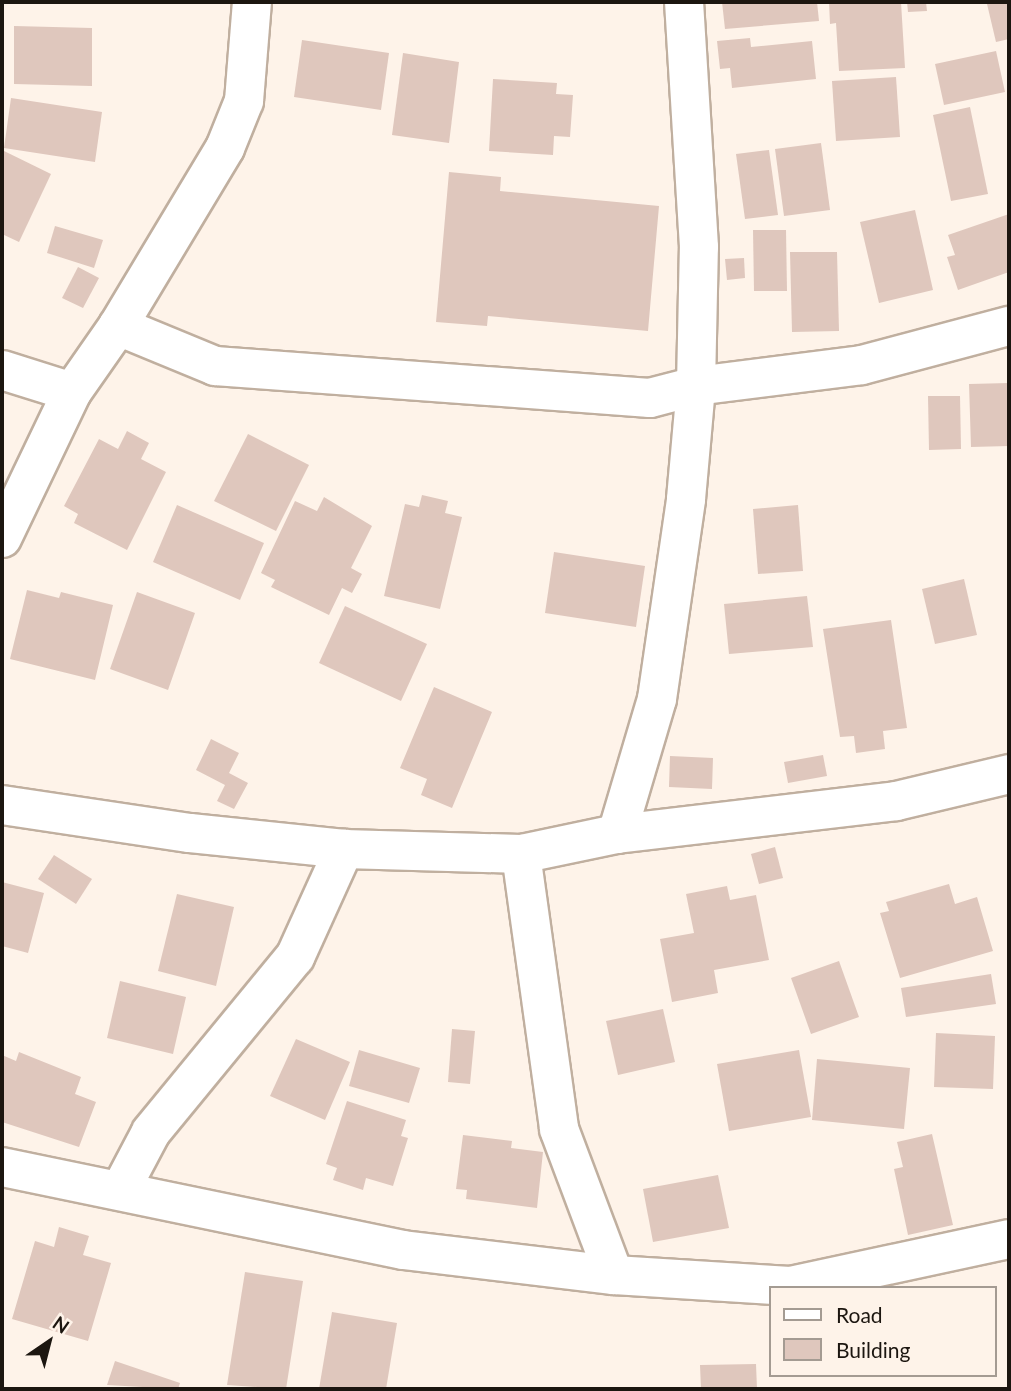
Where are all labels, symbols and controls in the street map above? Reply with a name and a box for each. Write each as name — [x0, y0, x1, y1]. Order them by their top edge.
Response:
legend — [769, 1286, 997, 1377]
text: Road — [836, 1302, 883, 1327]
north arrow — [14, 1307, 84, 1377]
text: N — [49, 1311, 74, 1338]
text: Building — [836, 1337, 911, 1362]

